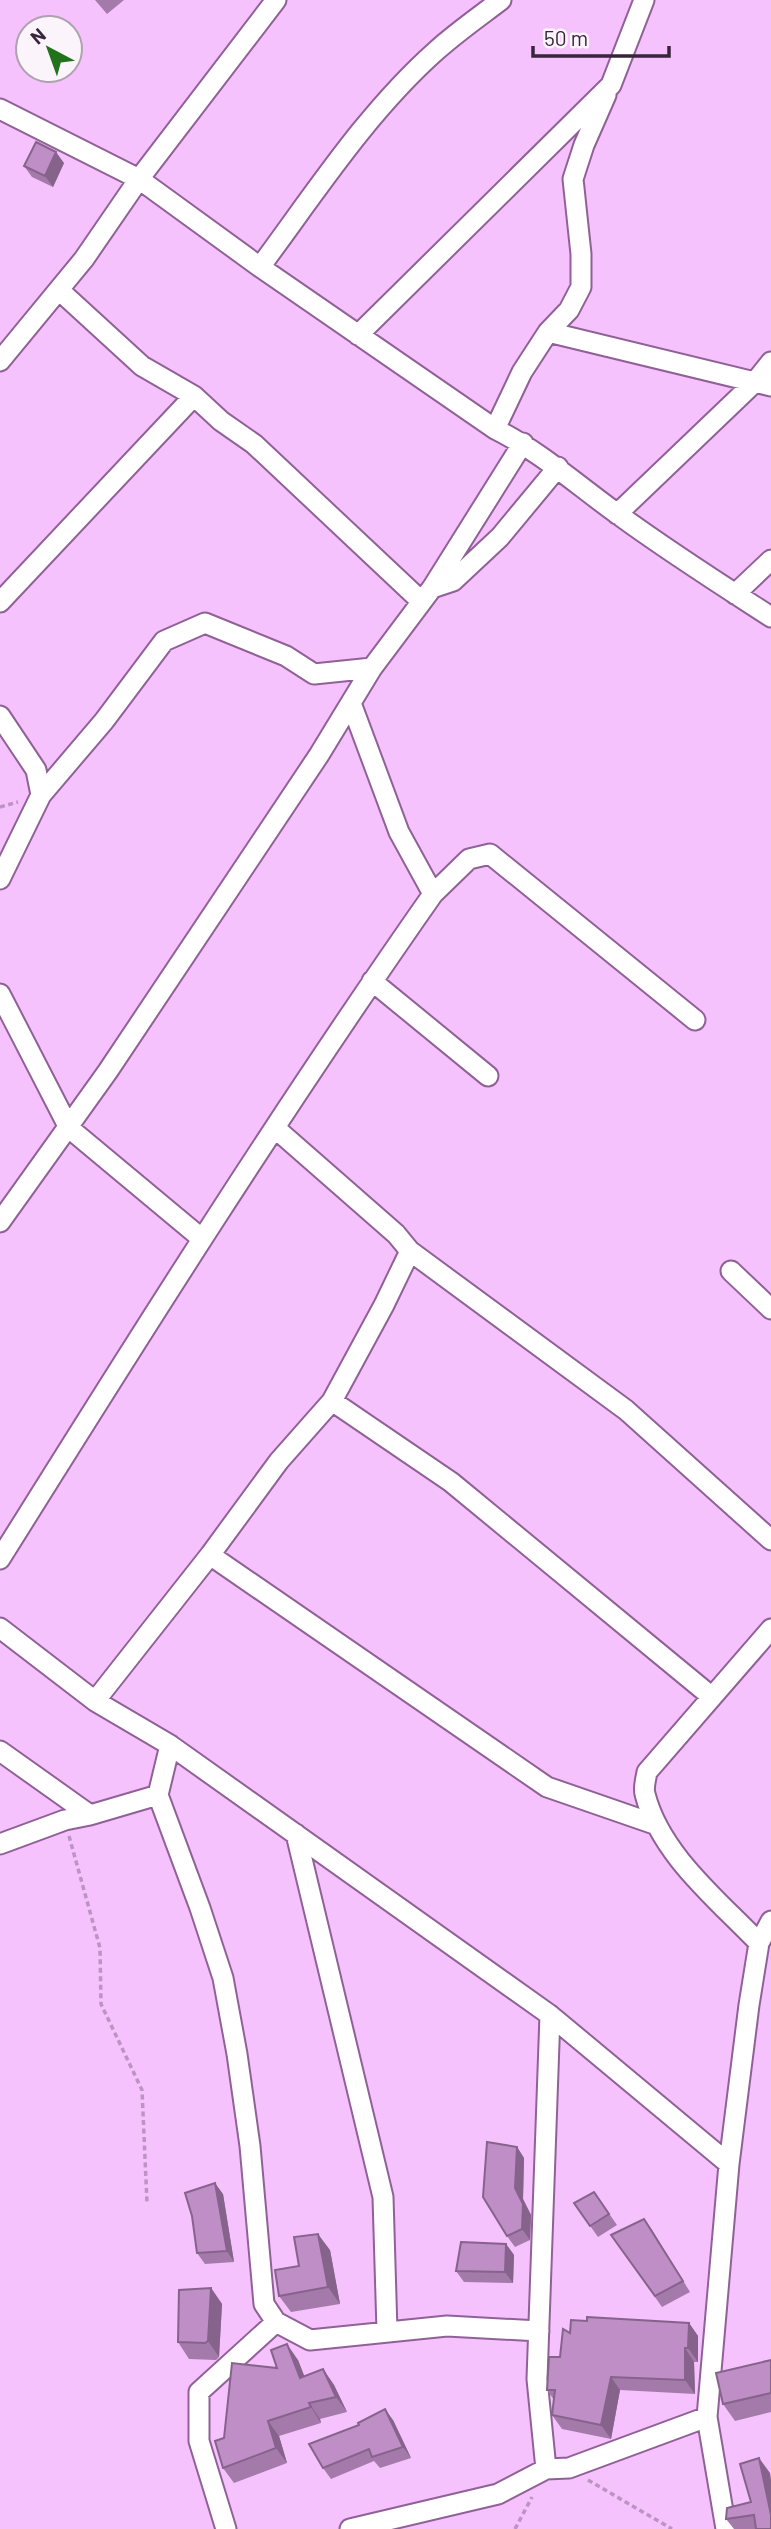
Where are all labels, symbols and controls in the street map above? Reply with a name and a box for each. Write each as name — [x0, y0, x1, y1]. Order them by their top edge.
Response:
north arrow — [14, 14, 84, 84]
scale bar — [533, 14, 670, 58]
text: N — [25, 23, 50, 49]
text: 50 m — [544, 25, 588, 50]

